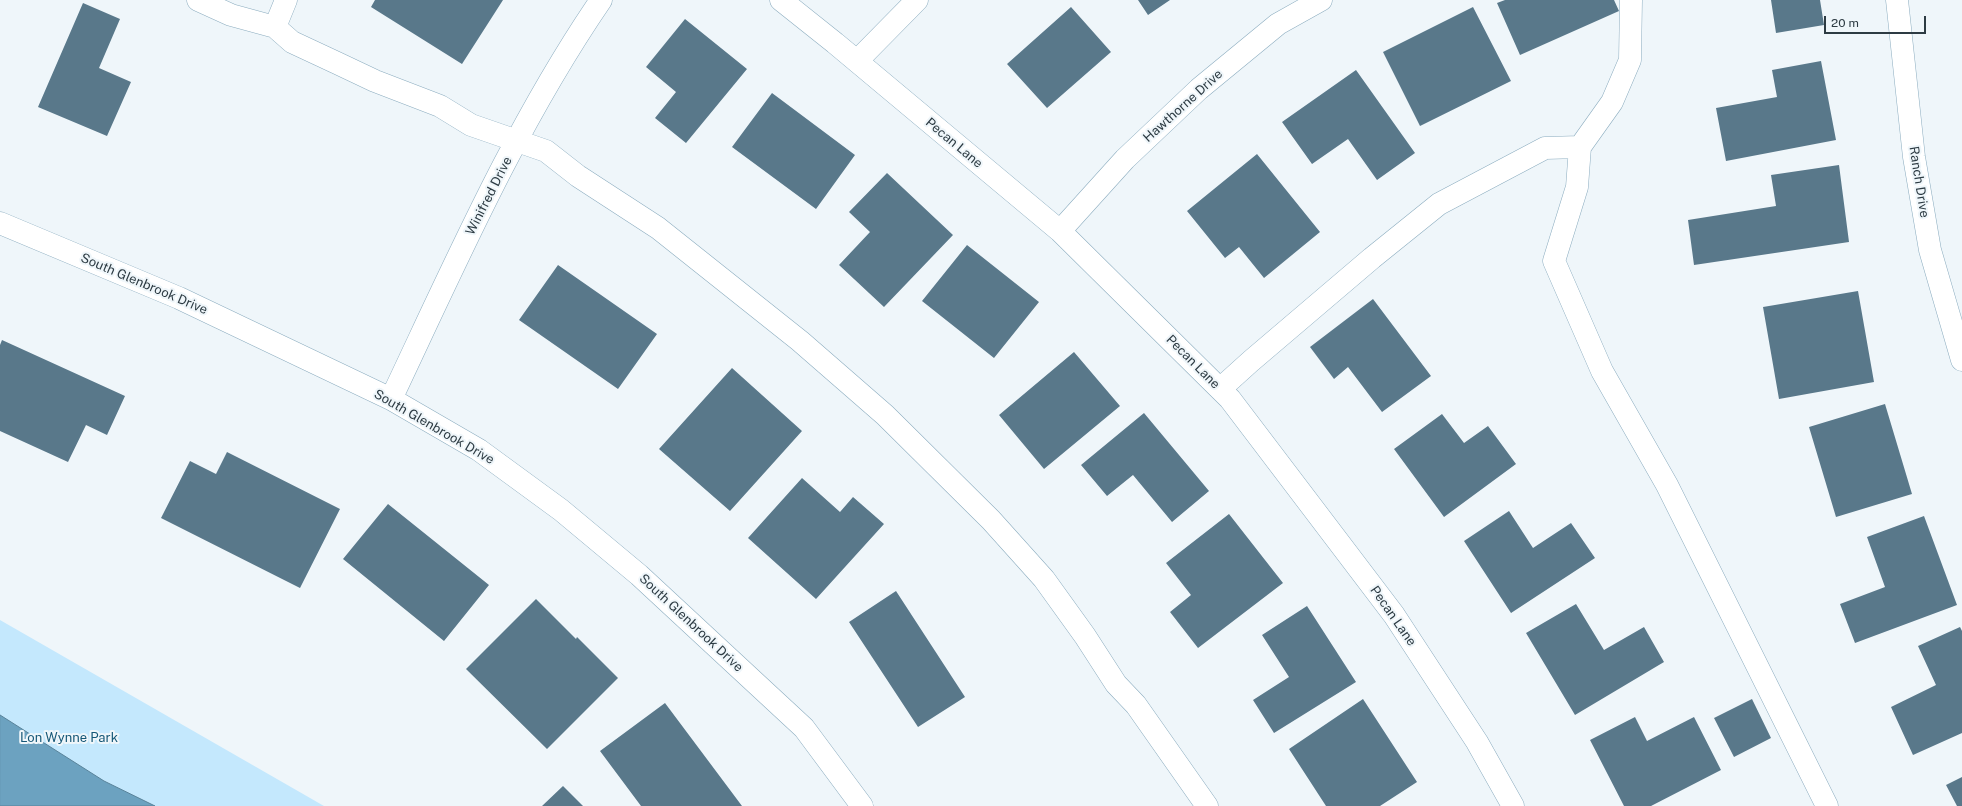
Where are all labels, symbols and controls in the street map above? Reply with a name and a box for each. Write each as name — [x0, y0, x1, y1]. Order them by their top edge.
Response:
scale bar — [1826, 8, 1928, 34]
text: 20 m — [1831, 16, 1859, 30]
street label: Hawthorne Drive — [1140, 66, 1226, 146]
street label: Pecan Lane — [922, 115, 986, 171]
street label: Ranch Drive — [1906, 145, 1932, 219]
street label: Winifred Drive — [463, 154, 515, 238]
street label: South Glenbrook Drive — [78, 250, 210, 318]
street label: Pecan Lane — [1163, 332, 1223, 392]
street label: South Glenbrook Drive — [371, 386, 497, 468]
street label: South Glenbrook Drive — [636, 571, 746, 675]
street label: Pecan Lane — [1367, 583, 1419, 649]
park label: Lon Wynne Park — [20, 730, 118, 746]

